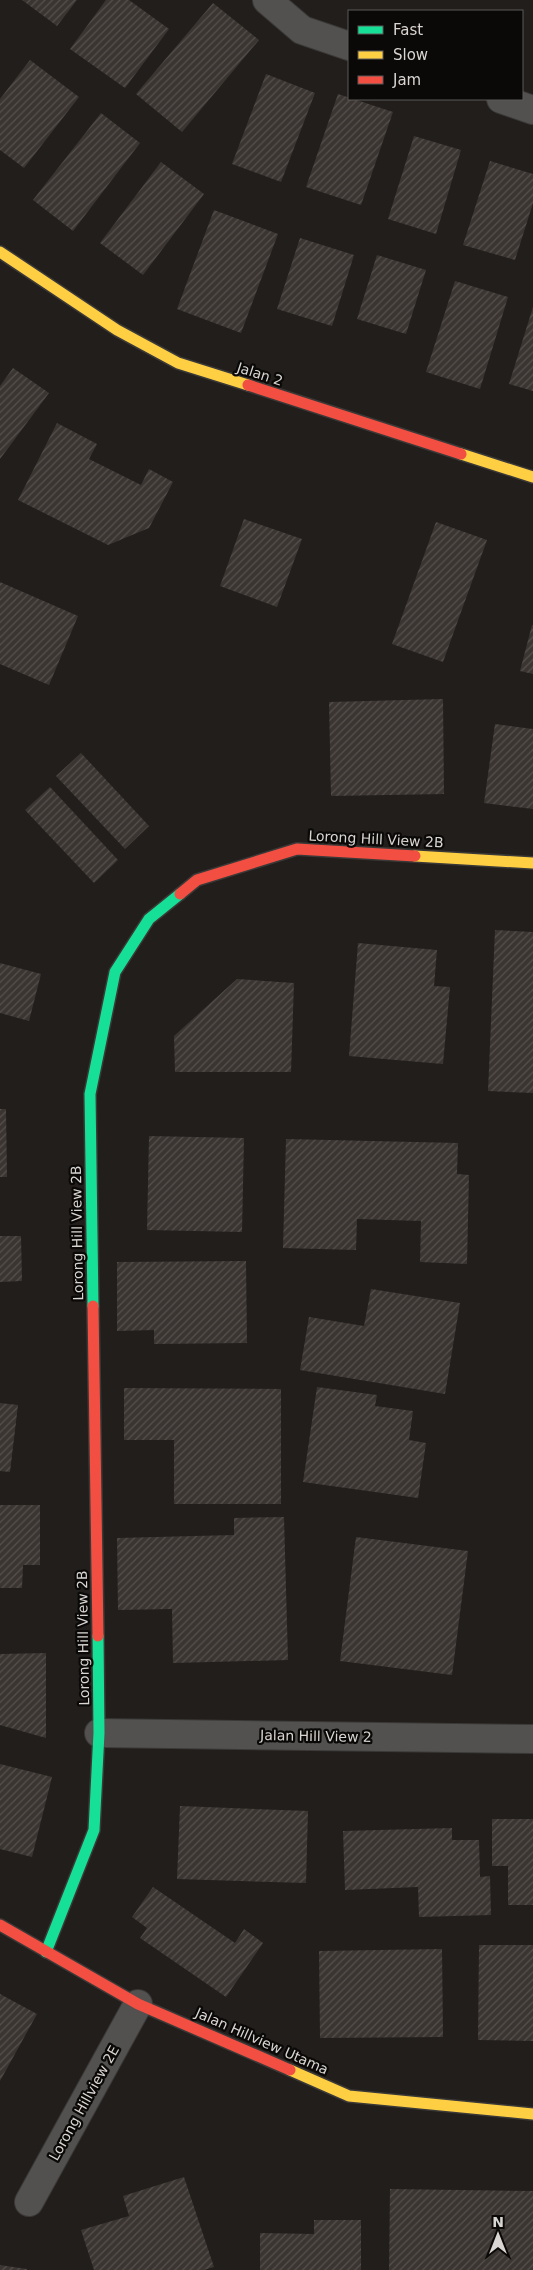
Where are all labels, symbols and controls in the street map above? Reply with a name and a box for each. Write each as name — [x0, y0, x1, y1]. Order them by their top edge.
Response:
legend — [348, 10, 523, 100]
text: Fast — [393, 21, 423, 39]
text: Slow — [393, 46, 428, 64]
text: Jam — [392, 71, 421, 89]
street label: Jalan 2 — [234, 359, 285, 389]
street label: Lorong Hill View 2B — [308, 827, 444, 851]
street label: Lorong Hill View 2B — [68, 1165, 86, 1301]
street label: Lorong Hill View 2B — [74, 1570, 92, 1706]
street label: Jalan Hill View 2 — [259, 1727, 372, 1745]
street label: Jalan Hillview Utama — [192, 2004, 331, 2078]
street label: Lorong Hillview 2E — [46, 2043, 122, 2163]
north arrow — [473, 2210, 523, 2260]
text: N — [492, 2214, 504, 2230]

